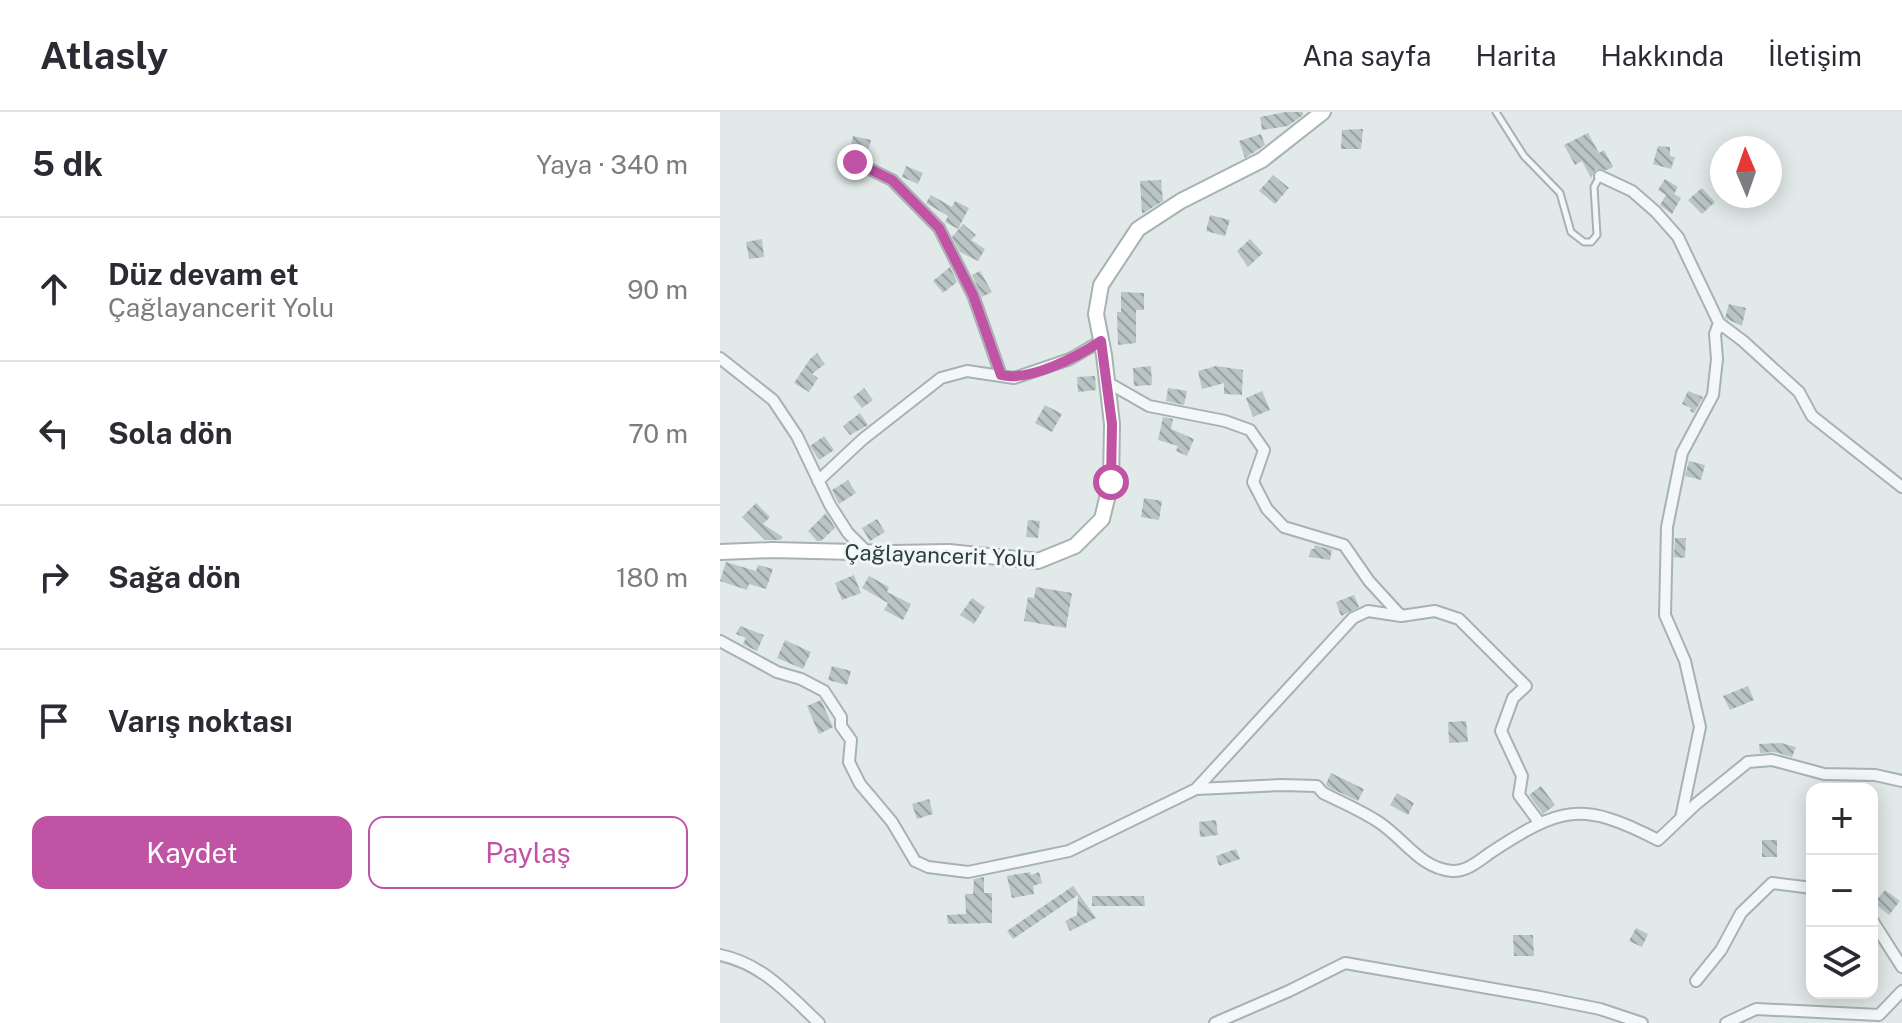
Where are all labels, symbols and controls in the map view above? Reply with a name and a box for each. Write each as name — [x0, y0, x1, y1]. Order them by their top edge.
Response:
text: Atlasly — [40, 33, 168, 78]
text: Ana sayfa — [1302, 39, 1432, 72]
text: Harita — [1476, 39, 1556, 72]
text: Hakkında — [1600, 39, 1724, 72]
text: İletişim — [1768, 39, 1862, 72]
north arrow — [1710, 136, 1782, 208]
text: 5 dk — [32, 144, 103, 184]
route end — [837, 144, 873, 180]
text: Yaya · 340 m — [536, 149, 688, 180]
text: Düz devam et — [108, 256, 299, 292]
icon: ahead — [32, 267, 76, 311]
text: 90 m — [627, 274, 688, 305]
text: Çağlayancerit Yolu — [108, 292, 334, 323]
icon: left — [32, 411, 76, 455]
text: Sola dön — [108, 415, 232, 451]
text: 70 m — [628, 418, 688, 449]
route start — [1093, 464, 1129, 500]
street label: Çağlayancerit Yolu — [844, 539, 1036, 571]
icon: right — [32, 555, 76, 599]
text: Sağa dön — [108, 559, 241, 595]
text: 180 m — [616, 562, 688, 593]
icon: arrive — [32, 699, 76, 743]
text: Varış noktası — [108, 703, 293, 739]
map controls — [1806, 783, 1878, 999]
button: + — [1806, 783, 1878, 855]
button: Kaydet — [32, 816, 352, 889]
button: Paylaş — [368, 816, 688, 889]
button: − — [1806, 855, 1878, 927]
button: layers — [1806, 927, 1878, 999]

